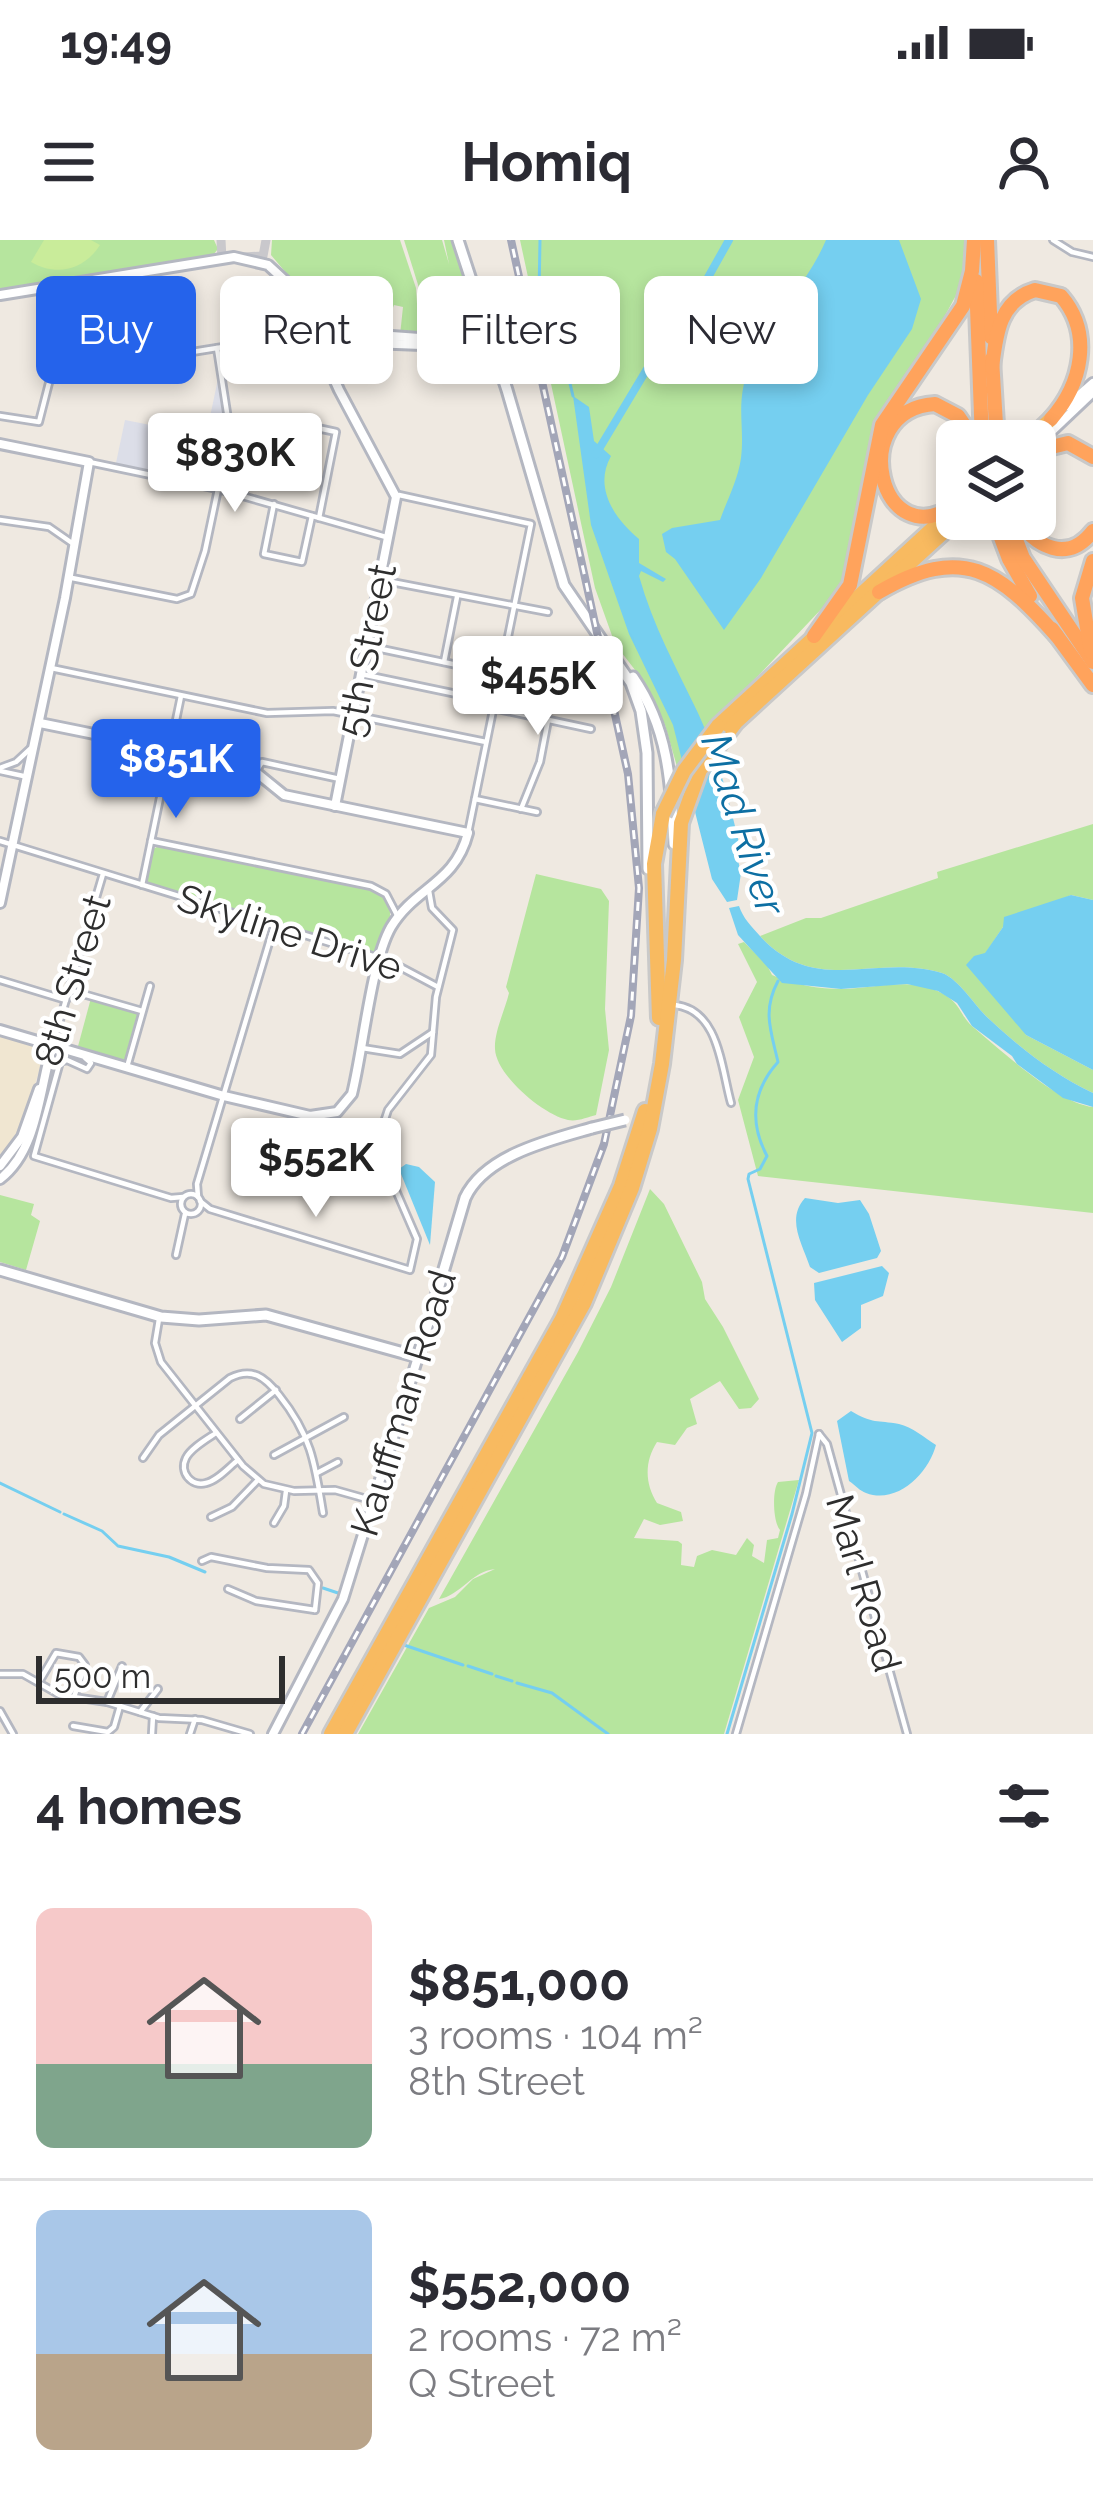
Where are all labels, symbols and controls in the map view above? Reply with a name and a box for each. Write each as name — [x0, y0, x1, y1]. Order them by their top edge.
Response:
text: 19:49 — [60, 16, 172, 69]
icon: menu — [36, 129, 102, 195]
icon: person — [991, 129, 1057, 195]
text: Homiq — [461, 130, 632, 194]
chip: Buy — [36, 276, 196, 384]
chip: Rent — [220, 276, 393, 384]
chip: Filters — [417, 276, 620, 384]
chip: New — [644, 276, 818, 384]
pin: $830K — [151, 413, 319, 515]
map controls — [936, 420, 1056, 540]
button: layers — [936, 420, 1056, 540]
text: $830K — [175, 429, 295, 475]
street label: 5th Street — [327, 560, 405, 740]
pin: $455K — [454, 636, 622, 738]
text: $455K — [480, 652, 596, 698]
pin: $851K — [92, 719, 260, 821]
water label: Mad River — [691, 727, 796, 923]
text: $851K — [118, 735, 234, 781]
street label: Skyline Drive — [172, 874, 408, 990]
street label: 8th Street — [24, 889, 120, 1071]
pin: $552K — [232, 1118, 400, 1220]
text: $552K — [258, 1134, 374, 1180]
street label: Kauffman Road — [341, 1265, 465, 1541]
street label: Marl Road — [817, 1489, 911, 1677]
scale bar — [36, 1650, 285, 1703]
text: 500 m — [54, 1657, 151, 1696]
icon: filters — [991, 1773, 1057, 1839]
text: 4 homes — [36, 1776, 242, 1836]
text: $851,000 — [408, 1952, 630, 2012]
icon: home — [132, 1956, 276, 2100]
text: 3 rooms · 104 m² — [408, 2012, 703, 2058]
text: 8th Street — [408, 2058, 585, 2104]
text: $552,000 — [408, 2254, 631, 2314]
icon: home — [132, 2258, 276, 2402]
text: 2 rooms · 72 m² — [408, 2314, 682, 2360]
text: Q Street — [408, 2360, 555, 2406]

